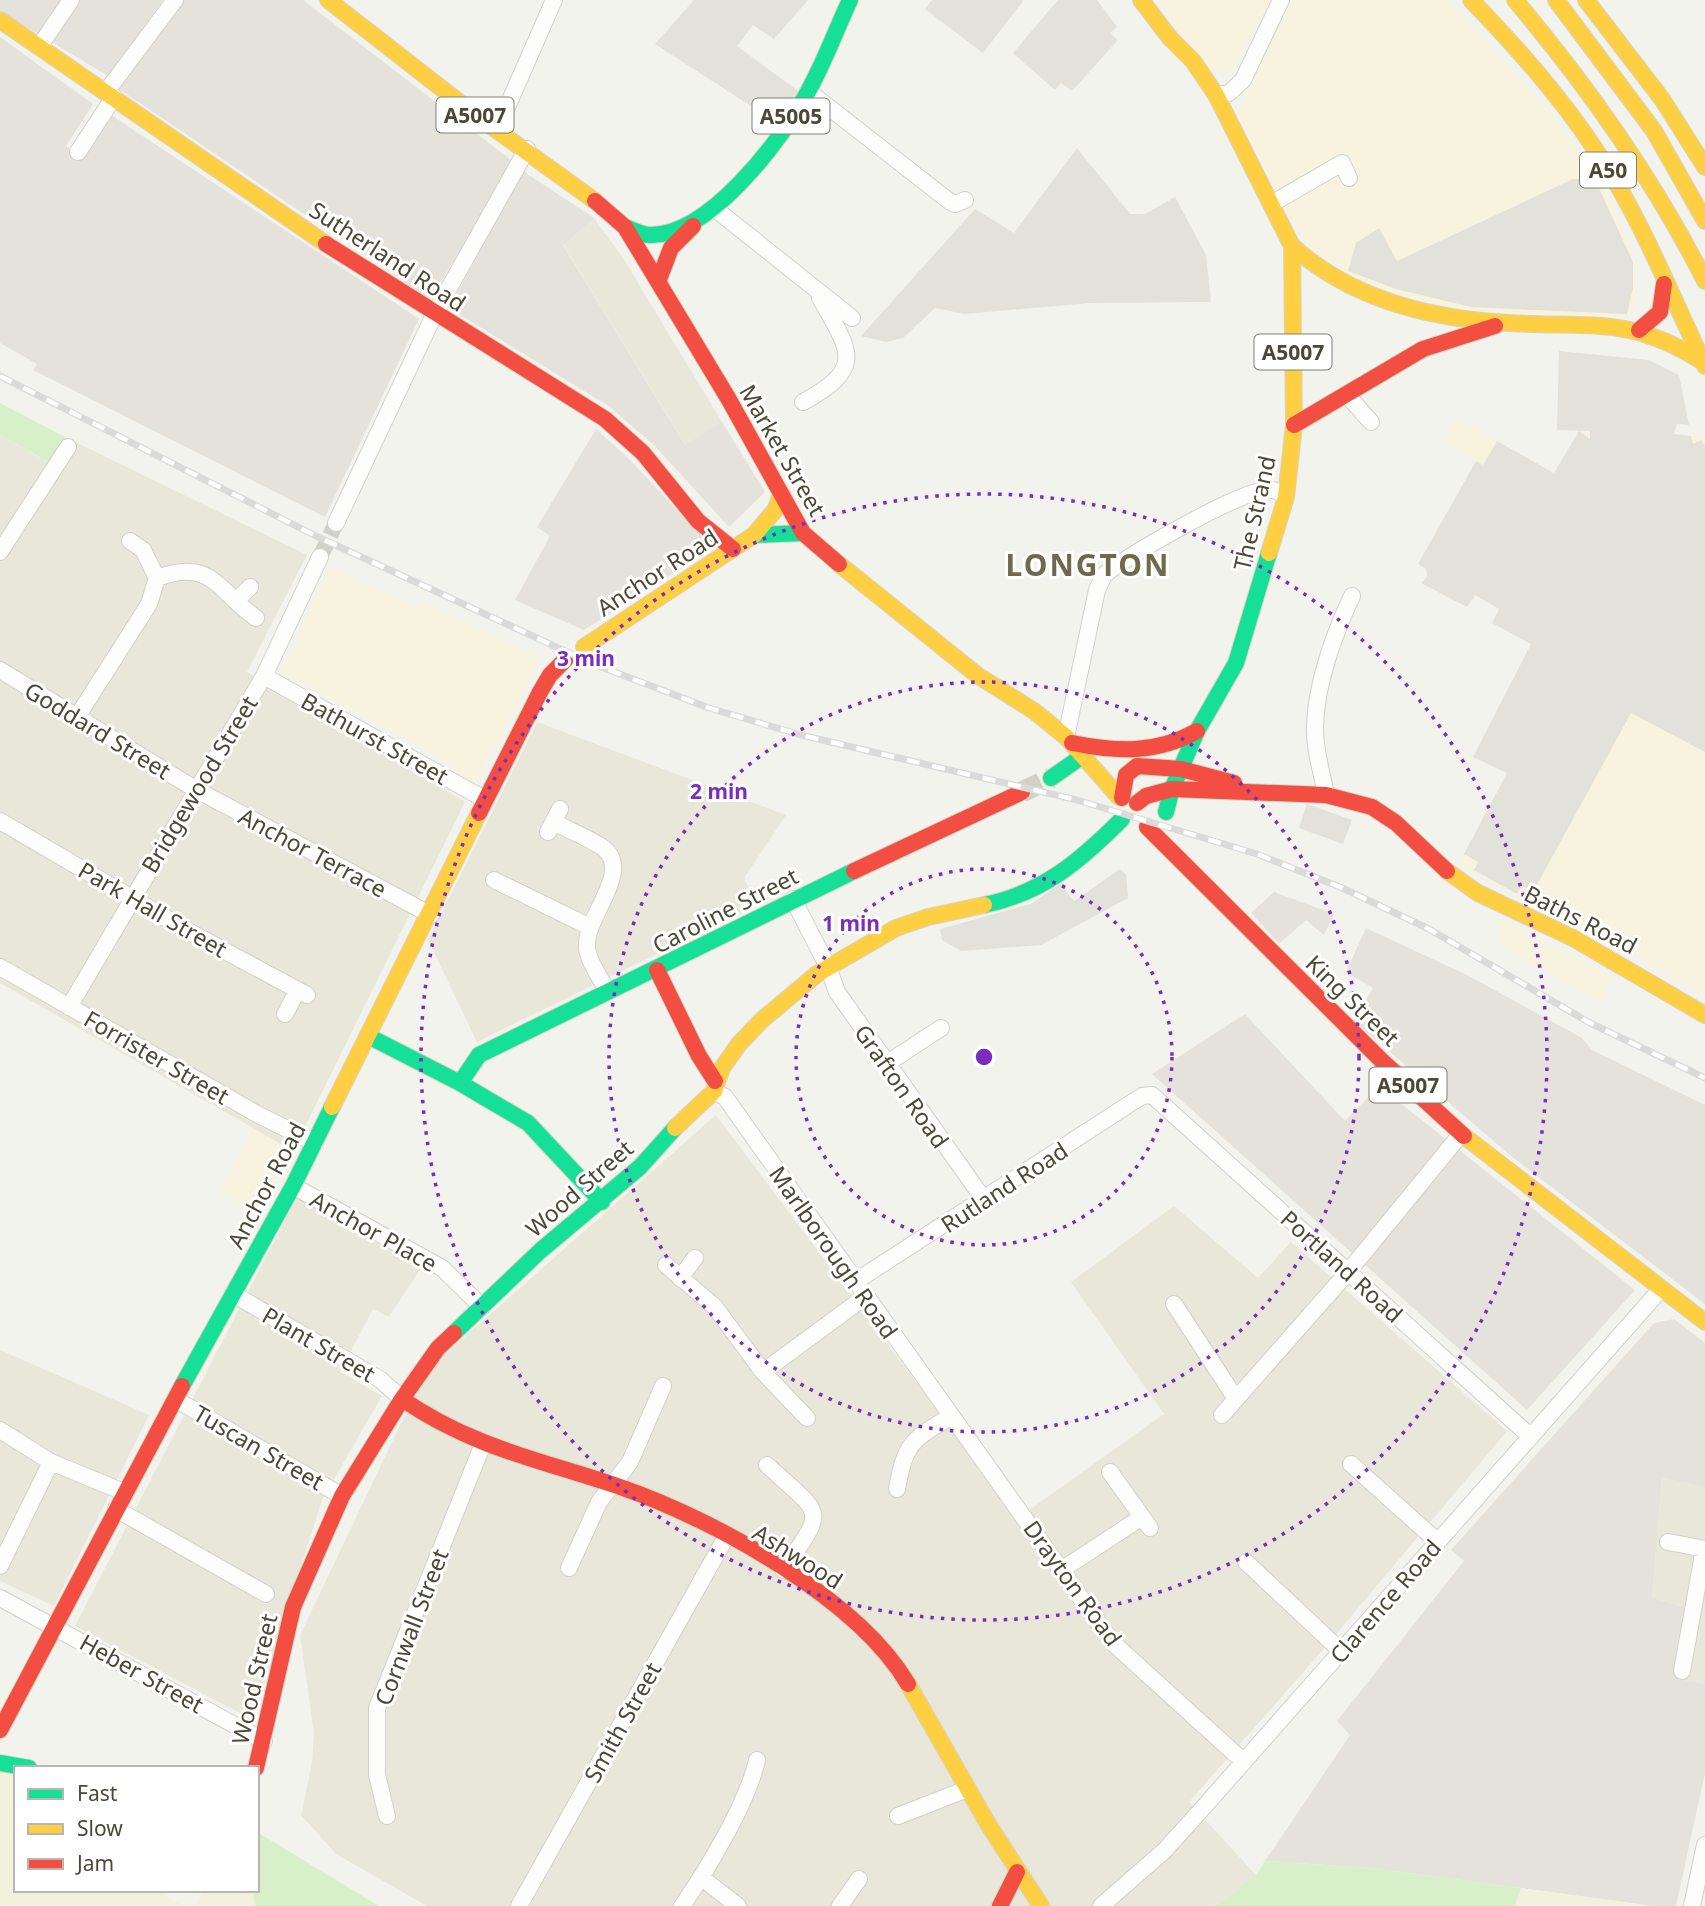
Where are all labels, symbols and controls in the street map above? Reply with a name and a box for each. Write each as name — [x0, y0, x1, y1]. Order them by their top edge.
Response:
road number: A5007 — [436, 97, 514, 132]
road number: A5005 — [752, 99, 830, 134]
road number: A50 — [1580, 152, 1636, 188]
street label: Sutherland Road — [304, 193, 472, 319]
road number: A5007 — [1254, 334, 1332, 370]
street label: Market Street — [732, 378, 834, 522]
street label: The Strand — [1225, 452, 1283, 574]
street label: Anchor Road — [590, 521, 724, 623]
district label: LONGTON — [1006, 544, 1170, 585]
text: 3 min — [557, 644, 615, 672]
street label: Goddard Street — [19, 674, 177, 786]
street label: Bathurst Street — [296, 684, 454, 792]
street label: Bridgewood Street — [133, 689, 265, 879]
text: 2 min — [690, 777, 748, 805]
street label: Anchor Terrace — [233, 800, 393, 904]
street label: Park Hall Street — [73, 853, 233, 965]
street label: Caroline Street — [647, 860, 803, 960]
street label: Baths Road — [1519, 877, 1643, 961]
text: 1 min — [822, 909, 880, 937]
street label: King Street — [1299, 947, 1407, 1053]
street label: Forrister Street — [79, 1002, 235, 1112]
street label: Grafton Road — [848, 1018, 956, 1154]
centre of rings — [972, 1045, 996, 1069]
road number: A5007 — [1370, 1068, 1446, 1102]
street label: Anchor Road — [219, 1116, 313, 1254]
street label: Wood Street — [518, 1132, 640, 1244]
street label: Rutland Road — [934, 1134, 1074, 1240]
street label: Marlborough Road — [762, 1159, 906, 1345]
street label: Anchor Place — [305, 1183, 443, 1279]
street label: Portland Road — [1274, 1203, 1410, 1329]
street label: Plant Street — [257, 1299, 381, 1389]
street label: Tuscan Street — [188, 1397, 330, 1497]
street label: Drayton Road — [1017, 1514, 1129, 1652]
street label: Ashwood — [747, 1516, 849, 1596]
street label: Clarence Road — [1322, 1532, 1448, 1670]
street label: Cornwall Street — [366, 1544, 456, 1710]
street label: Wood Street — [223, 1611, 285, 1747]
street label: Heber Street — [74, 1626, 210, 1720]
street label: Smith Street — [576, 1656, 668, 1788]
legend — [14, 1766, 259, 1892]
text: Fast — [77, 1779, 118, 1807]
text: Slow — [77, 1814, 123, 1842]
text: Jam — [75, 1849, 114, 1877]

